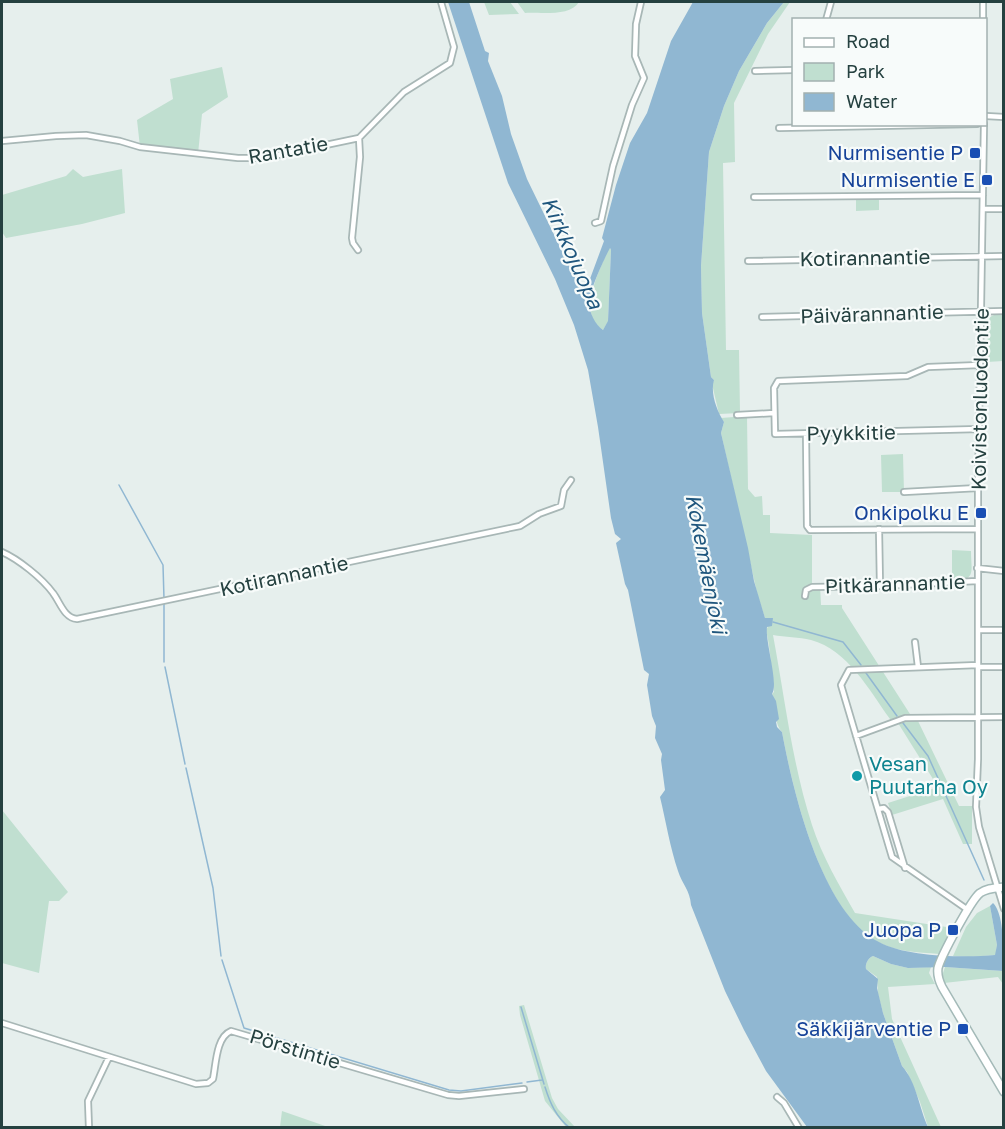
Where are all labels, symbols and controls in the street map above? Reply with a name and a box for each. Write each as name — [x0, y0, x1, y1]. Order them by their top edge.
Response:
legend — [792, 18, 987, 126]
text: Road — [846, 30, 890, 52]
text: Park — [846, 60, 885, 82]
text: Water — [846, 90, 897, 112]
street label: Rantatie — [246, 130, 330, 168]
place label: Nurmisentie P — [827, 140, 963, 164]
marker: Nurmisentie P — [968, 146, 982, 160]
place label: Nurmisentie E — [840, 167, 975, 191]
marker: Nurmisentie E — [980, 173, 994, 187]
water label: Kirkkojuopa — [537, 193, 610, 314]
street label: Kotirannantie — [799, 244, 930, 270]
street label: Päivärannantie — [800, 299, 944, 327]
street label: Koivistonluodontie — [965, 308, 993, 490]
street label: Pyykkitie — [806, 419, 896, 445]
water label: Kokemäenjoki — [681, 492, 734, 638]
place label: Onkipolku E — [854, 500, 969, 524]
marker: Onkipolku E — [974, 506, 988, 520]
street label: Kotirannantie — [217, 550, 350, 600]
street label: Pitkärannantie — [824, 569, 966, 597]
place label: Vesan Puutarha Oy — [869, 751, 988, 798]
marker: Vesan Puutarha Oy — [850, 769, 864, 783]
place label: Juopa P — [864, 917, 941, 941]
marker: Juopa P — [946, 923, 960, 937]
place label: Säkkijärventie P — [796, 1016, 951, 1040]
marker: Säkkijärventie P — [956, 1022, 970, 1036]
street label: Pörstintie — [247, 1023, 344, 1073]

